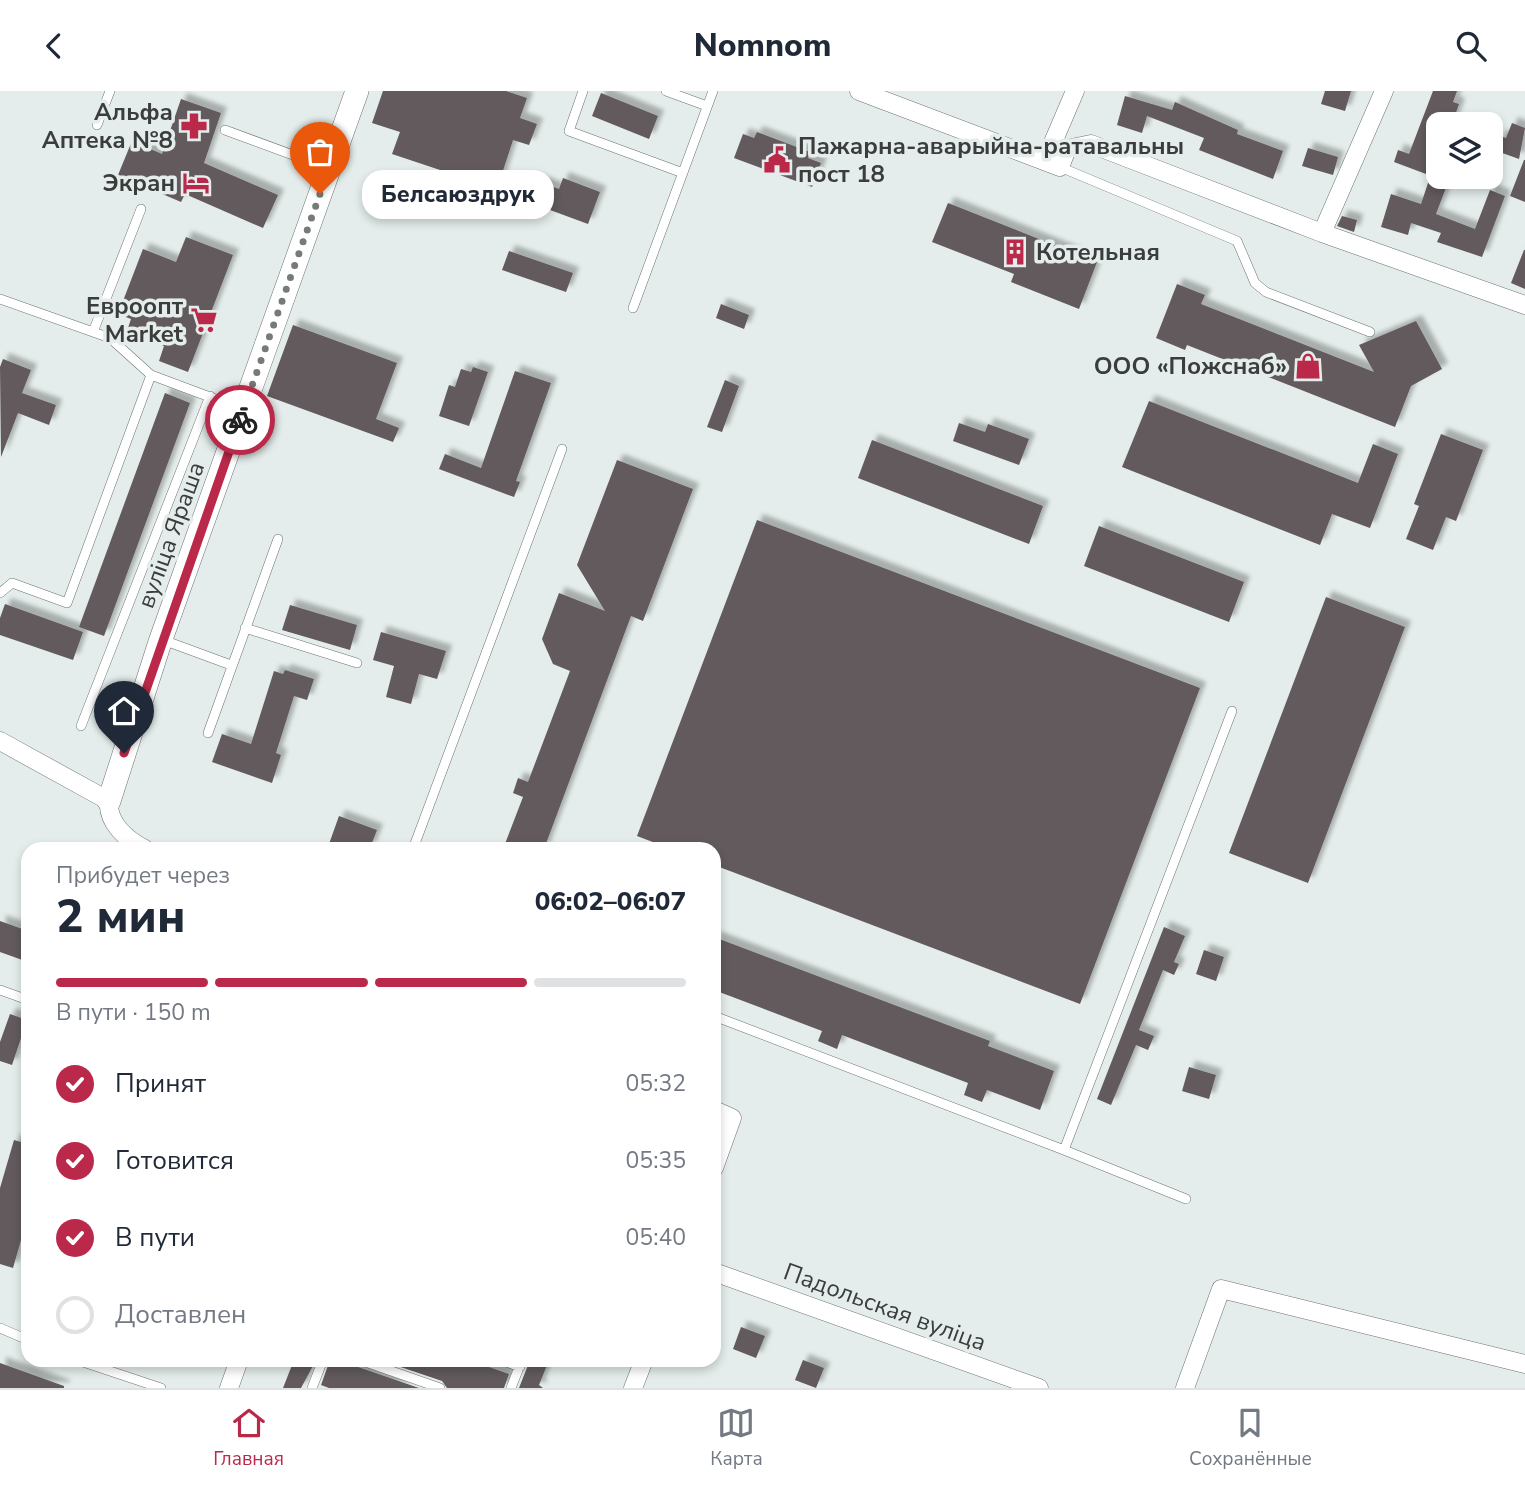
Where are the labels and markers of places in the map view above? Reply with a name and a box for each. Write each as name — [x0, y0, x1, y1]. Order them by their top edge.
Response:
place label: Альфа Аптека №8 — [42, 96, 173, 156]
pharmacy icon: Альфа Аптека №8 — [179, 111, 209, 141]
pin — [290, 122, 350, 194]
place label: Пажарна-аварыйна-ратавальны пост 18 — [798, 130, 1184, 190]
public building icon: Пажарна-аварыйна-ратавальны пост 18 — [762, 145, 792, 175]
place label: Экран — [102, 167, 175, 199]
hotel icon: Экран — [181, 168, 211, 198]
callout: Белсаюздрук — [362, 169, 554, 219]
place label: Котельная — [1036, 236, 1160, 268]
building icon: Котельная — [1000, 237, 1030, 267]
place label: Евроопт Market — [86, 290, 184, 350]
supermarket icon: Евроопт Market — [189, 305, 219, 335]
place label: ООО «Пожснаб» — [1094, 350, 1287, 382]
shop icon: ООО «Пожснаб» — [1293, 351, 1323, 381]
pin — [94, 681, 154, 753]

